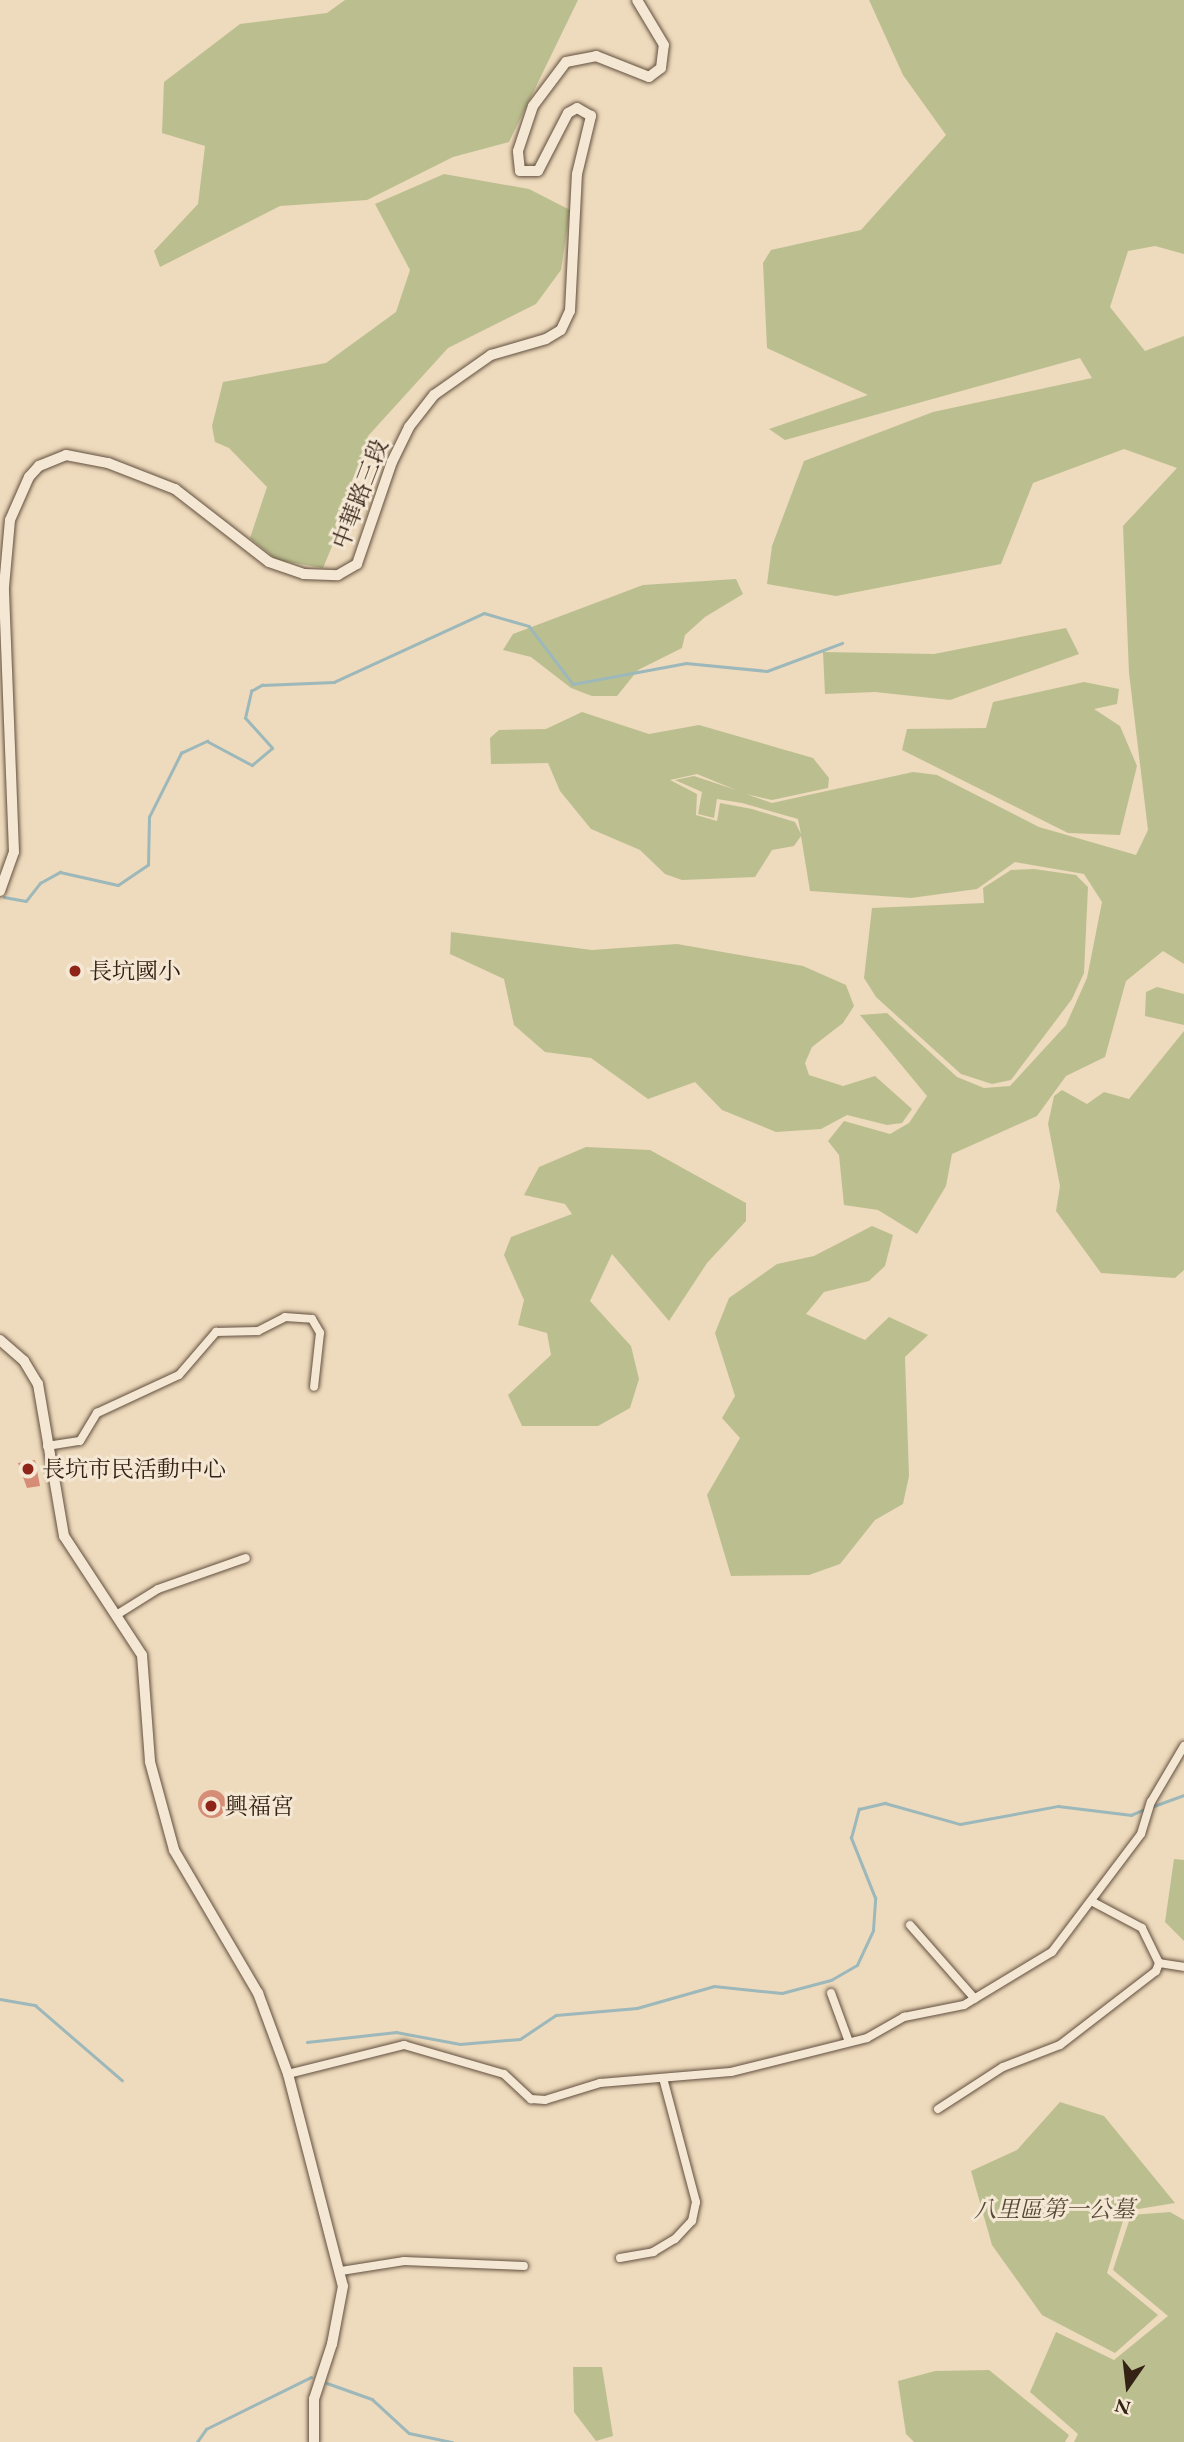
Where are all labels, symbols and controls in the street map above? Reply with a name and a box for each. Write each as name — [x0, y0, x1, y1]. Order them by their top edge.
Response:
street label: 中華路三段 — [327, 435, 393, 553]
place label: 長坑國小 — [89, 957, 181, 985]
marker: 長坑國小 — [67, 963, 83, 979]
place label: 長坑市民活動中心 — [42, 1455, 226, 1483]
marker: 長坑市民活動中心 — [20, 1461, 36, 1477]
place label: 興福宮 — [225, 1792, 294, 1820]
marker: 興福宮 — [203, 1798, 219, 1814]
park label: 八里區第一公墓 — [974, 2195, 1134, 2223]
north arrow — [1093, 2351, 1163, 2421]
text: N — [1112, 2393, 1133, 2421]

